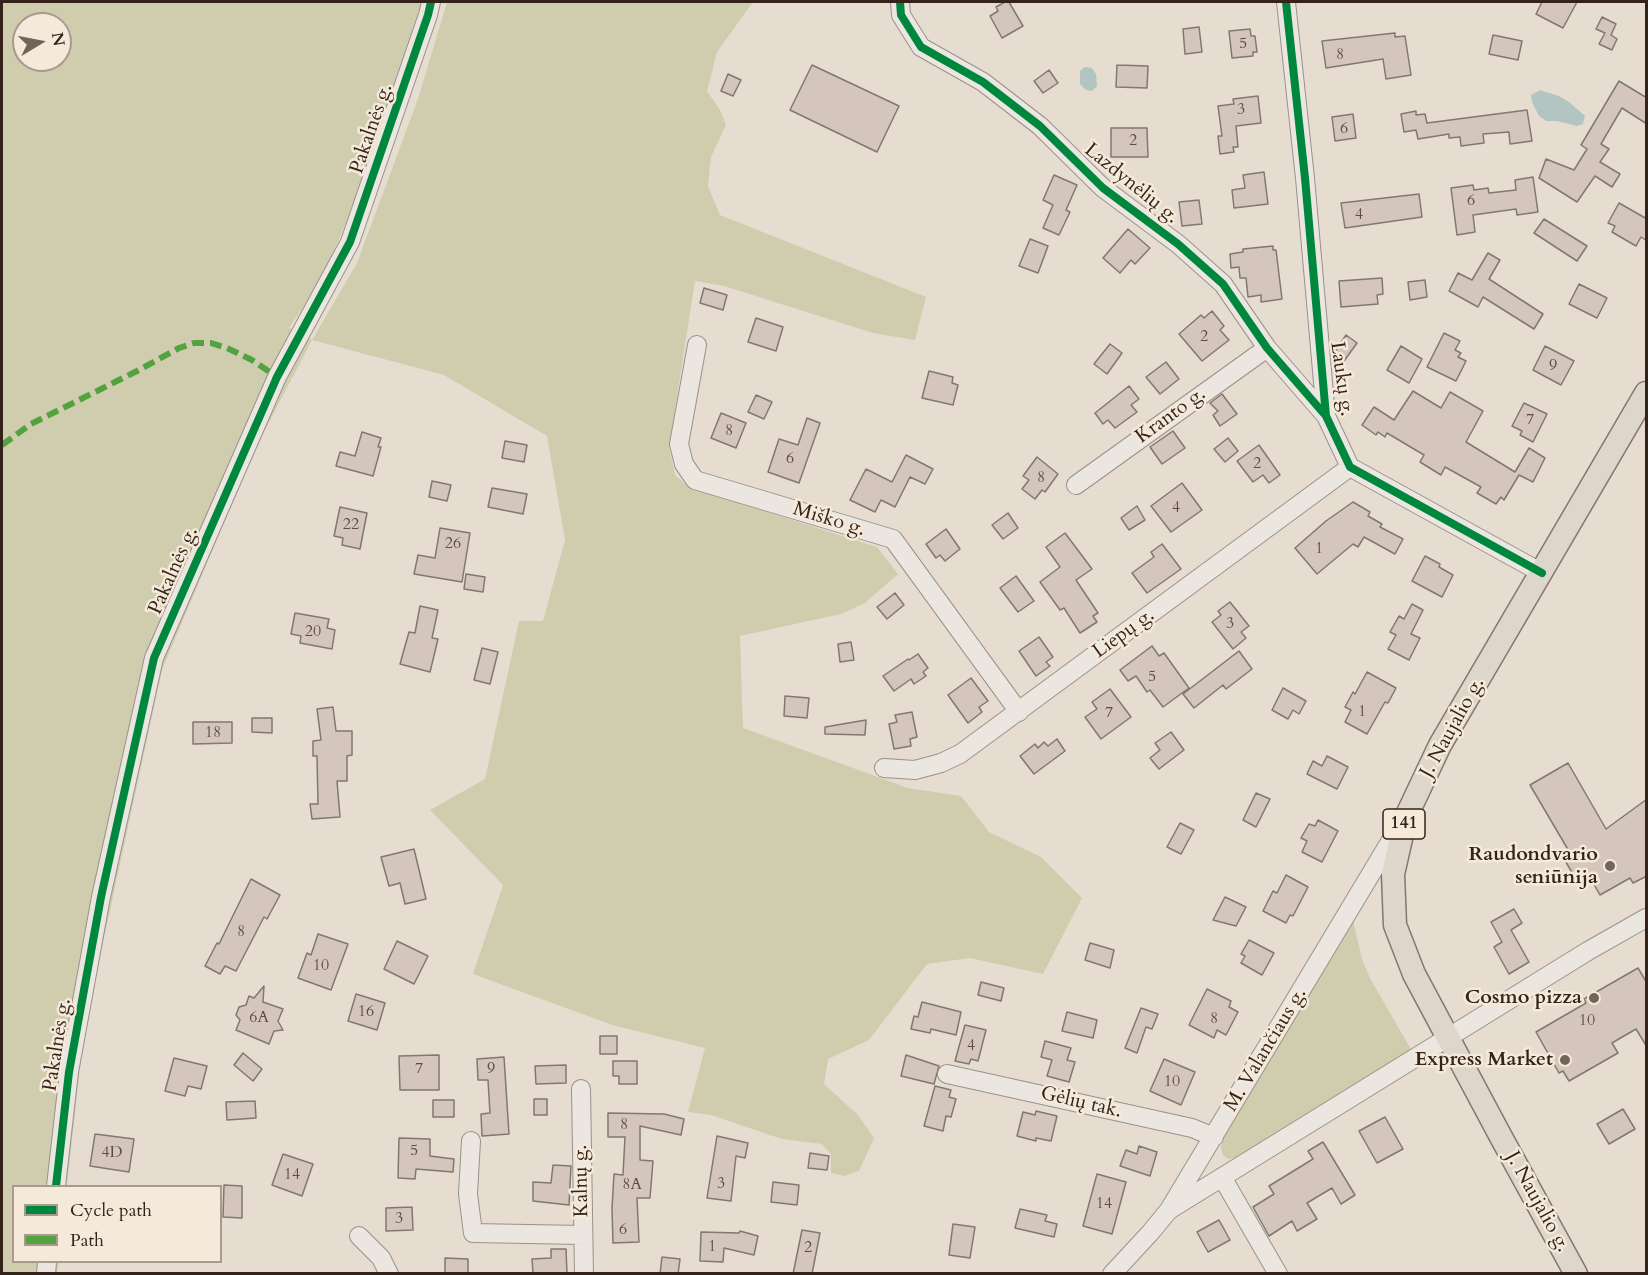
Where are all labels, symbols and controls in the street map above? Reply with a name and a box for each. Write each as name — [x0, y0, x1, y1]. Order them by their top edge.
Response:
north arrow — [12, 12, 72, 72]
text: N — [46, 30, 70, 48]
house number: 5 — [1239, 34, 1247, 54]
house number: 8 — [1336, 45, 1344, 65]
street label: Pakalnės g. — [345, 81, 399, 177]
house number: 3 — [1237, 100, 1245, 120]
house number: 6 — [1340, 119, 1348, 139]
house number: 2 — [1129, 131, 1137, 151]
street label: Lazdynėlių g. — [1079, 139, 1183, 229]
house number: 6 — [1467, 191, 1475, 211]
house number: 4 — [1355, 205, 1363, 225]
house number: 2 — [1200, 327, 1208, 347]
street label: Laukų g. — [1324, 340, 1358, 418]
house number: 9 — [1549, 356, 1557, 376]
street label: Kranto g. — [1131, 382, 1211, 450]
house number: 7 — [1526, 410, 1534, 430]
house number: 8 — [725, 421, 733, 441]
house number: 6 — [786, 449, 794, 469]
house number: 2 — [1253, 454, 1261, 474]
house number: 8 — [1037, 468, 1045, 488]
street label: Miško g. — [790, 498, 868, 542]
house number: 4 — [1172, 498, 1180, 518]
house number: 22 — [343, 515, 359, 535]
street label: Pakalnės g. — [144, 523, 204, 619]
house number: 26 — [445, 534, 461, 554]
house number: 1 — [1315, 539, 1323, 559]
street label: Liepų g. — [1089, 604, 1159, 664]
house number: 3 — [1226, 614, 1234, 634]
house number: 20 — [305, 622, 321, 642]
house number: 5 — [1148, 667, 1156, 687]
street label: J. Naujalio g. — [1416, 673, 1490, 783]
house number: 1 — [1358, 702, 1366, 722]
house number: 7 — [1105, 703, 1113, 723]
house number: 18 — [205, 723, 221, 743]
road number: 141 — [1383, 809, 1425, 839]
place label: Raudondvario seniūnija — [1469, 843, 1598, 890]
marker: Raudondvario seniūnija — [1603, 859, 1617, 873]
house number: 8 — [237, 922, 245, 942]
house number: 10 — [313, 956, 329, 976]
street label: M. Valančiaus g. — [1220, 984, 1312, 1116]
place label: Cosmo pizza — [1465, 986, 1582, 1010]
marker: Cosmo pizza — [1587, 991, 1601, 1005]
street label: Pakalnės g. — [39, 997, 77, 1093]
house number: 16 — [358, 1002, 374, 1022]
house number: 6A — [249, 1008, 269, 1028]
house number: 8 — [1210, 1009, 1218, 1029]
house number: 10 — [1579, 1011, 1595, 1031]
house number: 4 — [967, 1036, 975, 1056]
place label: Express Market — [1415, 1048, 1553, 1072]
marker: Express Market — [1558, 1053, 1572, 1067]
house number: 7 — [415, 1059, 423, 1079]
house number: 9 — [487, 1059, 495, 1079]
house number: 10 — [1164, 1072, 1180, 1092]
street label: Gėlių tak. — [1038, 1082, 1124, 1124]
house number: 8 — [620, 1115, 628, 1135]
house number: 5 — [410, 1141, 418, 1161]
house number: 4D — [101, 1143, 123, 1163]
street label: Kalnų g. — [569, 1144, 595, 1218]
street label: J. Naujalio g. — [1500, 1147, 1574, 1257]
house number: 14 — [284, 1165, 300, 1185]
house number: 3 — [717, 1174, 725, 1194]
house number: 8A — [622, 1175, 642, 1195]
legend — [12, 1185, 222, 1263]
house number: 14 — [1096, 1194, 1112, 1214]
text: Cycle path — [70, 1198, 152, 1223]
house number: 3 — [395, 1209, 403, 1229]
house number: 6 — [619, 1220, 627, 1240]
text: Path — [70, 1228, 104, 1253]
house number: 1 — [708, 1237, 716, 1257]
house number: 2 — [804, 1238, 812, 1258]

